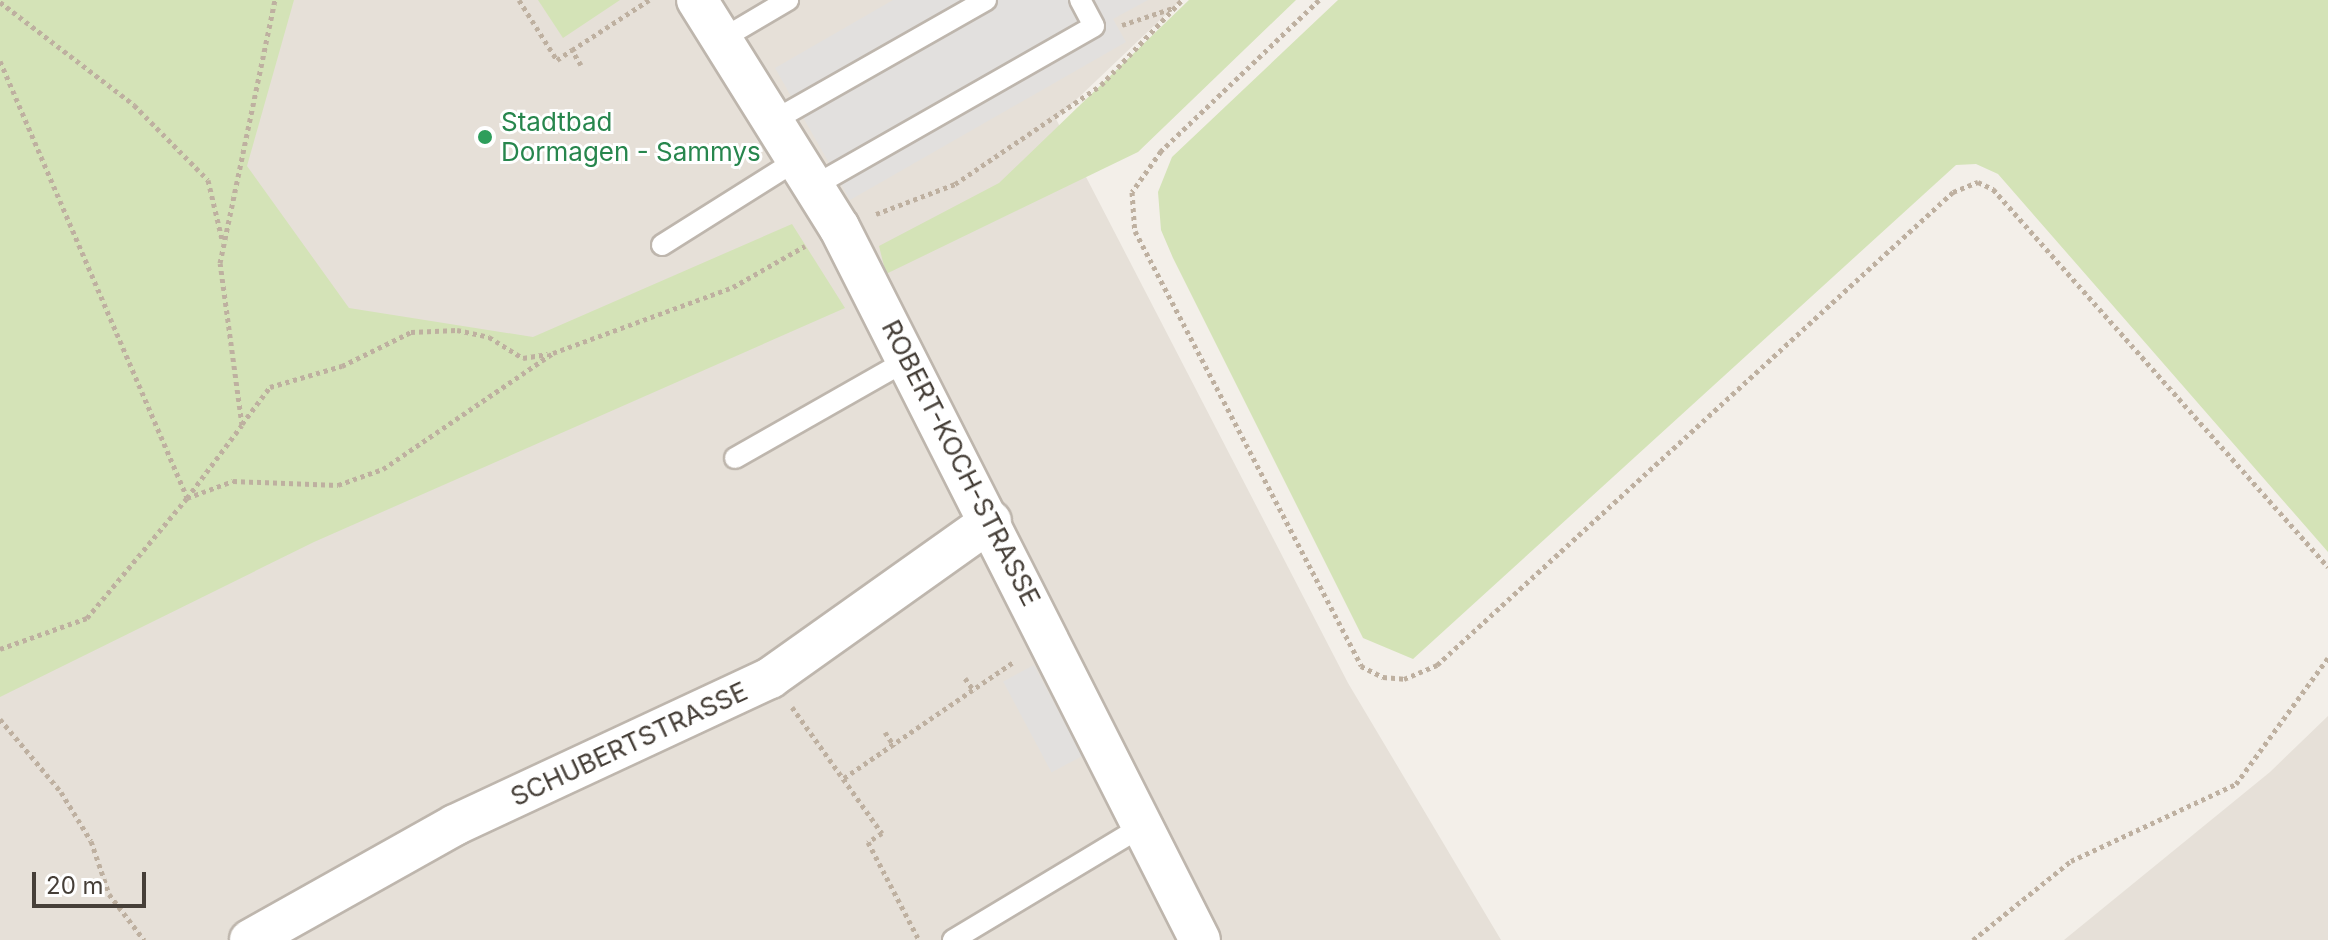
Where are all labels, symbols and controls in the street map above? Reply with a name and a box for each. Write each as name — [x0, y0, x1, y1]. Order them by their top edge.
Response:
place label: Stadtbad Dormagen - Sammys — [501, 106, 761, 168]
marker: Stadtbad Dormagen - Sammys — [476, 128, 494, 146]
street label: ROBERT-KOCH-STRASSE — [875, 315, 1047, 611]
street label: SCHUBERTSTRASSE — [506, 675, 752, 813]
scale bar — [36, 856, 150, 906]
text: 20 m — [46, 871, 104, 900]

